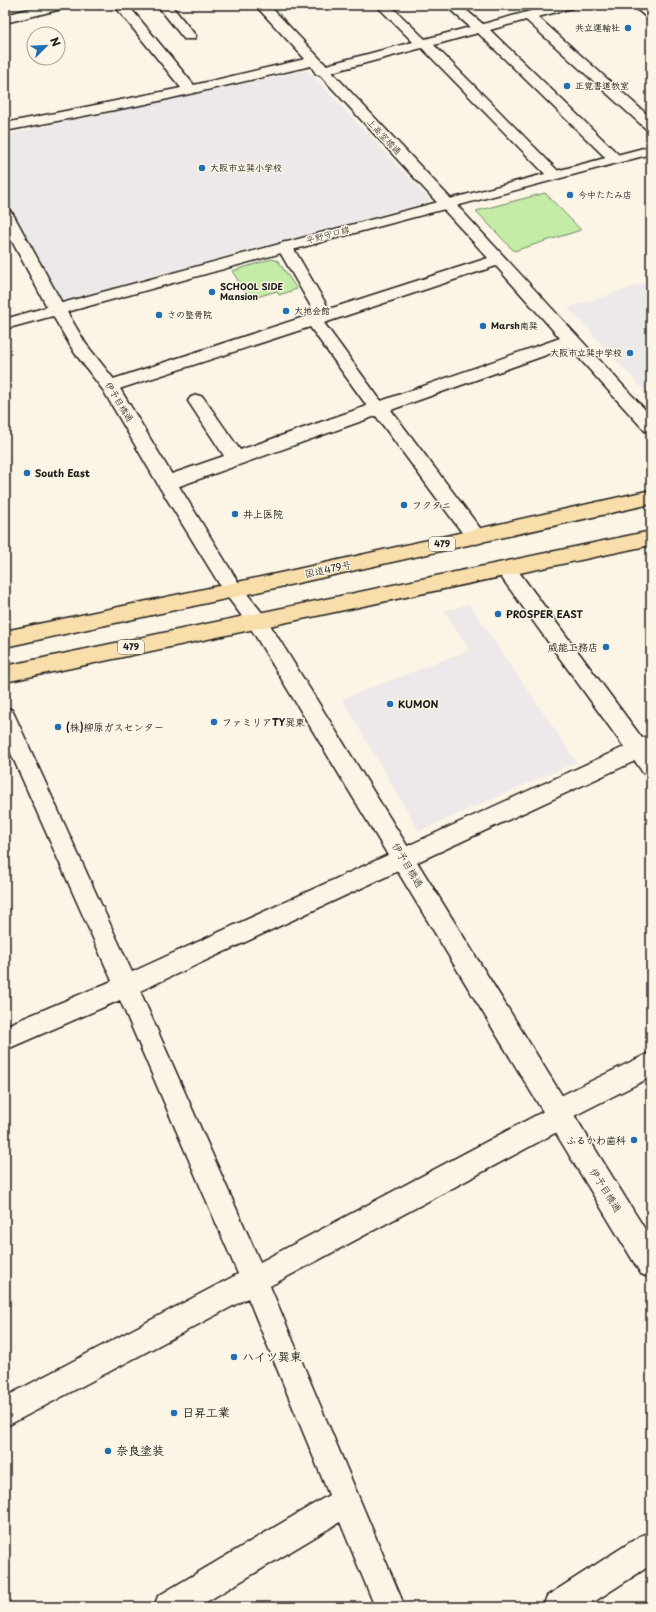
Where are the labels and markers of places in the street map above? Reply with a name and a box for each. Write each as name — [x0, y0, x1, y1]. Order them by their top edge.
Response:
place label: 共立運輸社 — [575, 20, 620, 34]
marker: 共立運輸社 — [623, 23, 633, 33]
place label: 正覚書道教室 — [575, 78, 629, 92]
marker: 正覚書道教室 — [562, 81, 572, 91]
place label: 大阪市立巽小学校 — [210, 160, 282, 174]
marker: 大阪市立巽小学校 — [197, 163, 207, 173]
place label: 今中たたみ店 — [578, 187, 632, 201]
marker: 今中たたみ店 — [565, 190, 575, 200]
place label: SCHOOL SIDE Mansion — [220, 279, 284, 303]
marker: SCHOOL SIDE Mansion — [207, 287, 217, 297]
place label: 大地会館 — [294, 303, 330, 317]
marker: 大地会館 — [281, 306, 291, 316]
place label: さの整骨院 — [167, 307, 212, 321]
marker: さの整骨院 — [154, 310, 164, 320]
place label: Marsh南巽 — [491, 318, 538, 332]
marker: Marsh南巽 — [478, 321, 488, 331]
place label: 大阪市立巽中学校 — [550, 345, 622, 359]
marker: 大阪市立巽中学校 — [625, 348, 635, 358]
place label: South East — [35, 465, 90, 480]
marker: South East — [22, 468, 32, 478]
place label: フクタニ — [412, 497, 452, 512]
marker: フクタニ — [399, 500, 409, 510]
place label: 井上医院 — [243, 506, 283, 521]
marker: 井上医院 — [230, 509, 240, 519]
place label: PROSPER EAST — [506, 606, 584, 621]
marker: PROSPER EAST — [493, 609, 503, 619]
place label: 威能工務店 — [548, 639, 598, 654]
marker: 威能工務店 — [601, 642, 611, 652]
place label: KUMON — [398, 696, 439, 711]
marker: KUMON — [385, 699, 395, 709]
place label: ファミリアTY巽東 — [222, 714, 305, 729]
marker: ファミリアTY巽東 — [209, 717, 219, 727]
place label: (株)柳原ガスセンター — [66, 719, 164, 734]
marker: (株)柳原ガスセンター — [53, 722, 63, 732]
place label: ふるかわ歯科 — [566, 1132, 626, 1147]
marker: ふるかわ歯科 — [629, 1135, 639, 1145]
place label: ハイツ巽東 — [242, 1347, 302, 1365]
marker: ハイツ巽東 — [229, 1352, 239, 1362]
place label: 日昇工業 — [182, 1403, 230, 1421]
marker: 日昇工業 — [169, 1408, 179, 1418]
place label: 奈良塗装 — [116, 1441, 164, 1459]
marker: 奈良塗装 — [103, 1446, 113, 1456]

